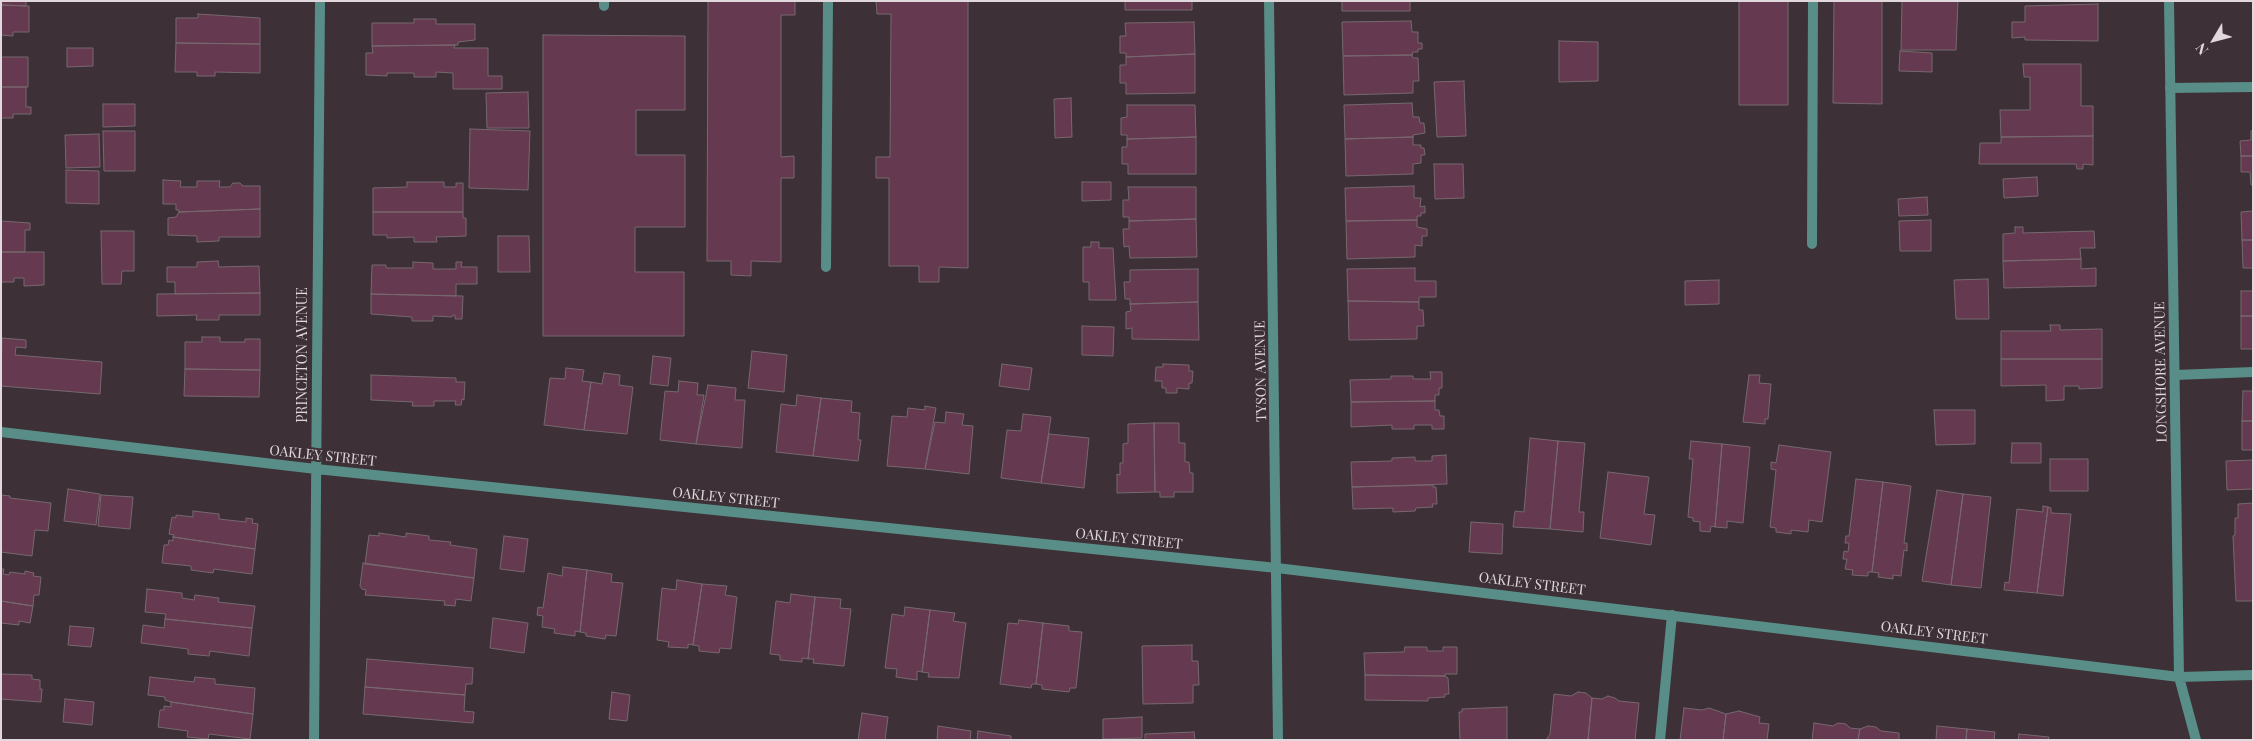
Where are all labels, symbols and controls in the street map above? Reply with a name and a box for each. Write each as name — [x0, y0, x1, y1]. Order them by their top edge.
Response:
north arrow — [2189, 15, 2239, 65]
text: N — [2191, 40, 2212, 59]
street label: PRINCETON AVENUE — [295, 287, 311, 423]
street label: LONGSHORE AVENUE — [2151, 301, 2171, 443]
street label: TYSON AVENUE — [1252, 320, 1270, 422]
street label: OAKLEY STREET — [269, 442, 377, 470]
street label: OAKLEY STREET — [672, 484, 780, 512]
street label: OAKLEY STREET — [1075, 525, 1183, 553]
street label: OAKLEY STREET — [1478, 569, 1586, 599]
street label: OAKLEY STREET — [1880, 618, 1988, 648]

